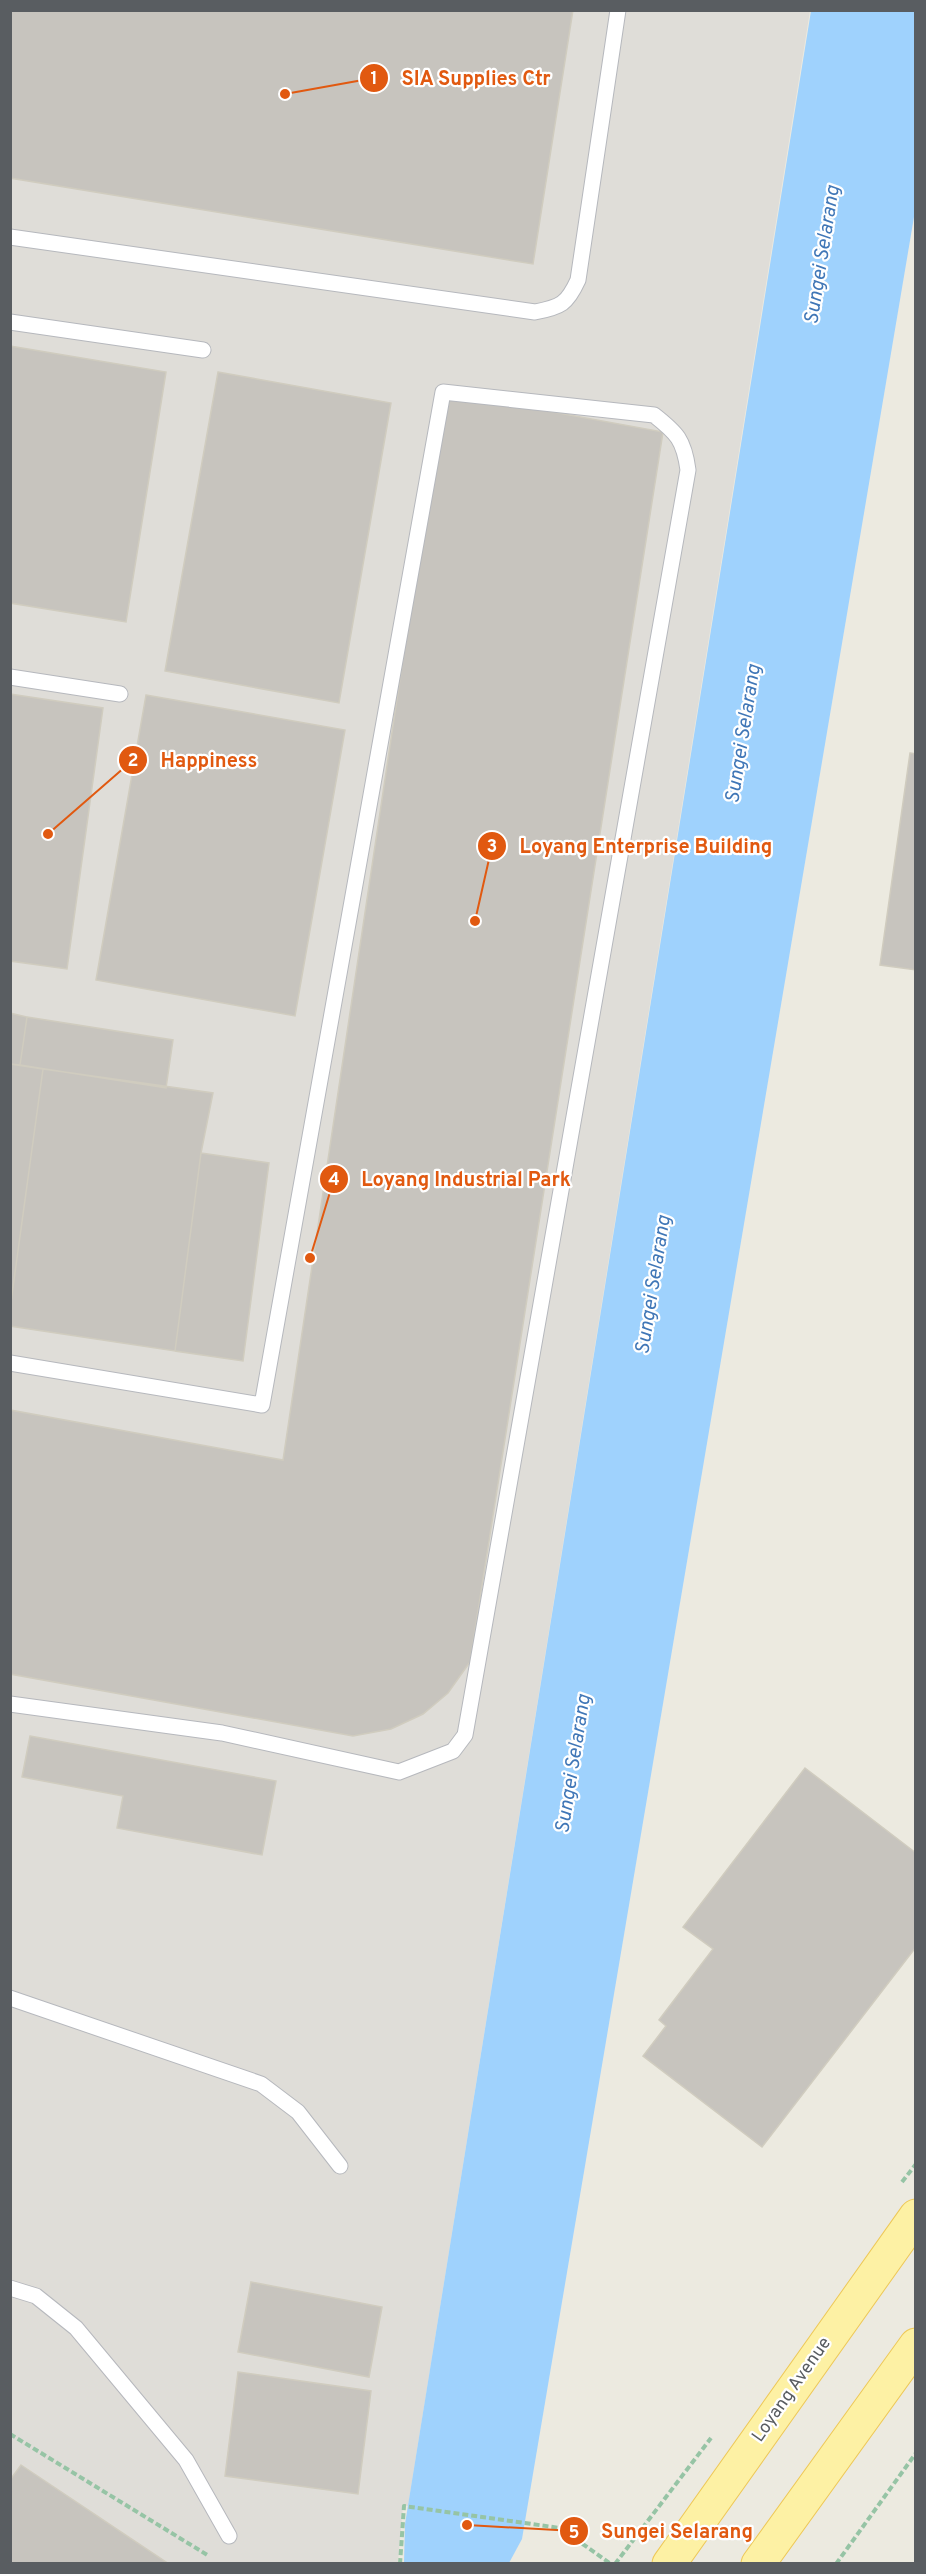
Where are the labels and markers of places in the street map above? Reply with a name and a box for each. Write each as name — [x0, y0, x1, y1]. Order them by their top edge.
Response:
callout: SIA Supplies Ctr — [359, 59, 562, 97]
callout: Happiness — [118, 741, 269, 779]
callout: Loyang Enterprise Building — [477, 827, 784, 865]
callout: Loyang Industrial Park — [319, 1160, 583, 1198]
callout: Sungei Selarang — [559, 2512, 765, 2550]

